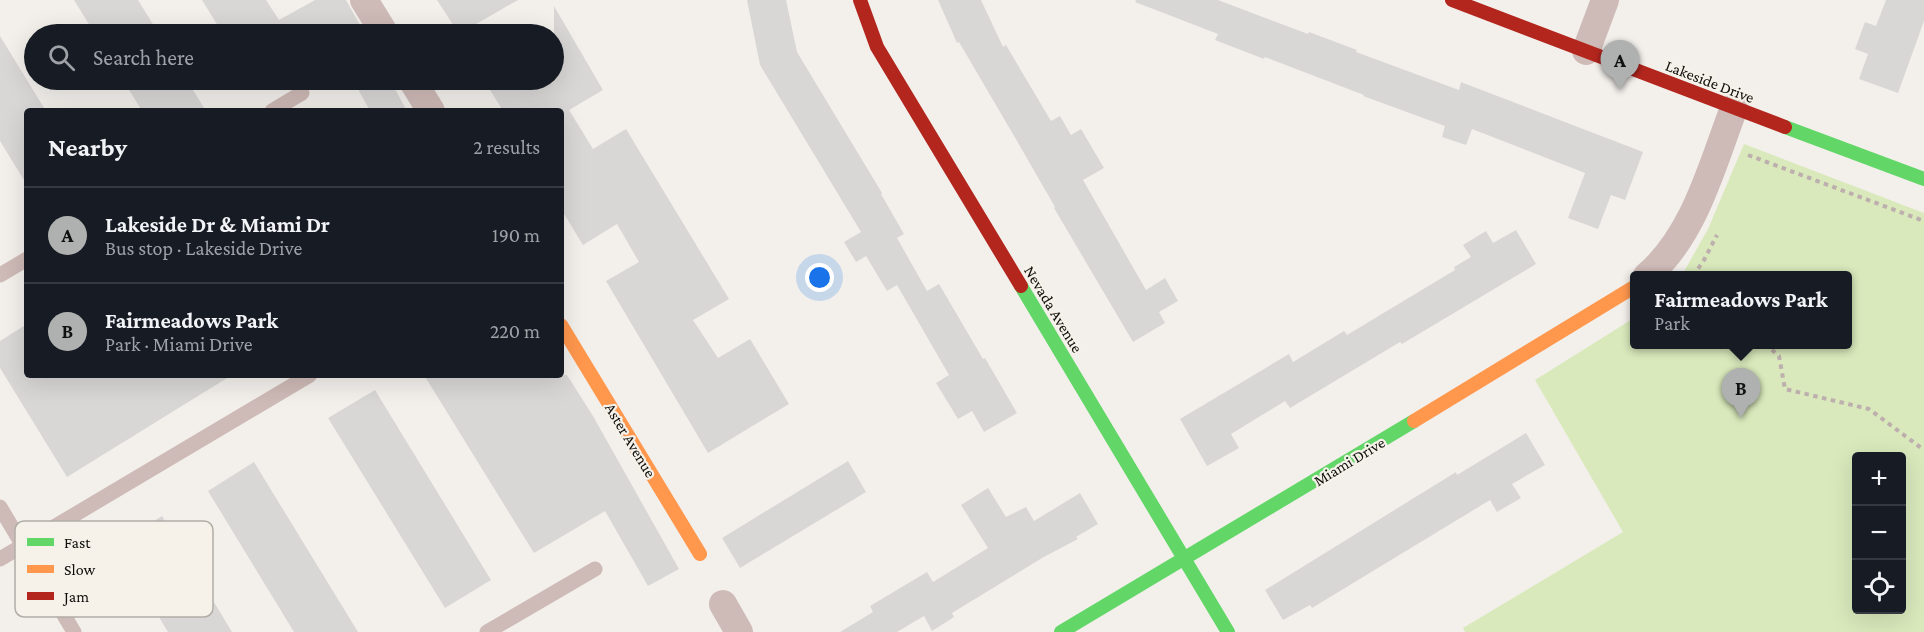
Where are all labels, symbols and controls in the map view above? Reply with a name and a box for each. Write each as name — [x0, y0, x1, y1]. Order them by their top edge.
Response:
search box — [24, 24, 564, 90]
pin: A — [1600, 40, 1640, 90]
icon: search — [45, 41, 78, 74]
text: Search here — [93, 45, 194, 70]
street label: Lakeside Drive — [1663, 57, 1757, 106]
text: Nearby — [48, 133, 127, 162]
text: 2 results — [473, 136, 540, 158]
text: Lakeside Dr & Miami Dr — [105, 212, 330, 237]
text: A — [62, 224, 73, 246]
text: 190 m — [492, 224, 540, 246]
text: Bus stop · Lakeside Drive — [105, 237, 302, 259]
your location — [805, 263, 834, 292]
street label: Nevada Avenue — [1021, 263, 1086, 356]
popup — [1630, 271, 1852, 349]
text: Fairmeadows Park — [1654, 287, 1828, 312]
text: Fairmeadows Park — [105, 308, 278, 333]
text: Park — [1654, 312, 1690, 334]
text: B — [62, 320, 73, 342]
text: 220 m — [490, 320, 540, 342]
text: Park · Miami Drive — [105, 333, 252, 355]
pin: B — [1722, 368, 1760, 418]
street label: Aster Avenue — [602, 400, 659, 480]
street label: Miami Drive — [1311, 434, 1388, 489]
map controls — [1852, 452, 1906, 614]
button: + — [1852, 452, 1906, 506]
button: − — [1852, 506, 1906, 560]
legend — [15, 521, 213, 617]
text: Fast — [64, 534, 91, 551]
button: locate — [1852, 560, 1906, 614]
text: Slow — [64, 561, 96, 578]
text: Jam — [62, 588, 89, 606]

